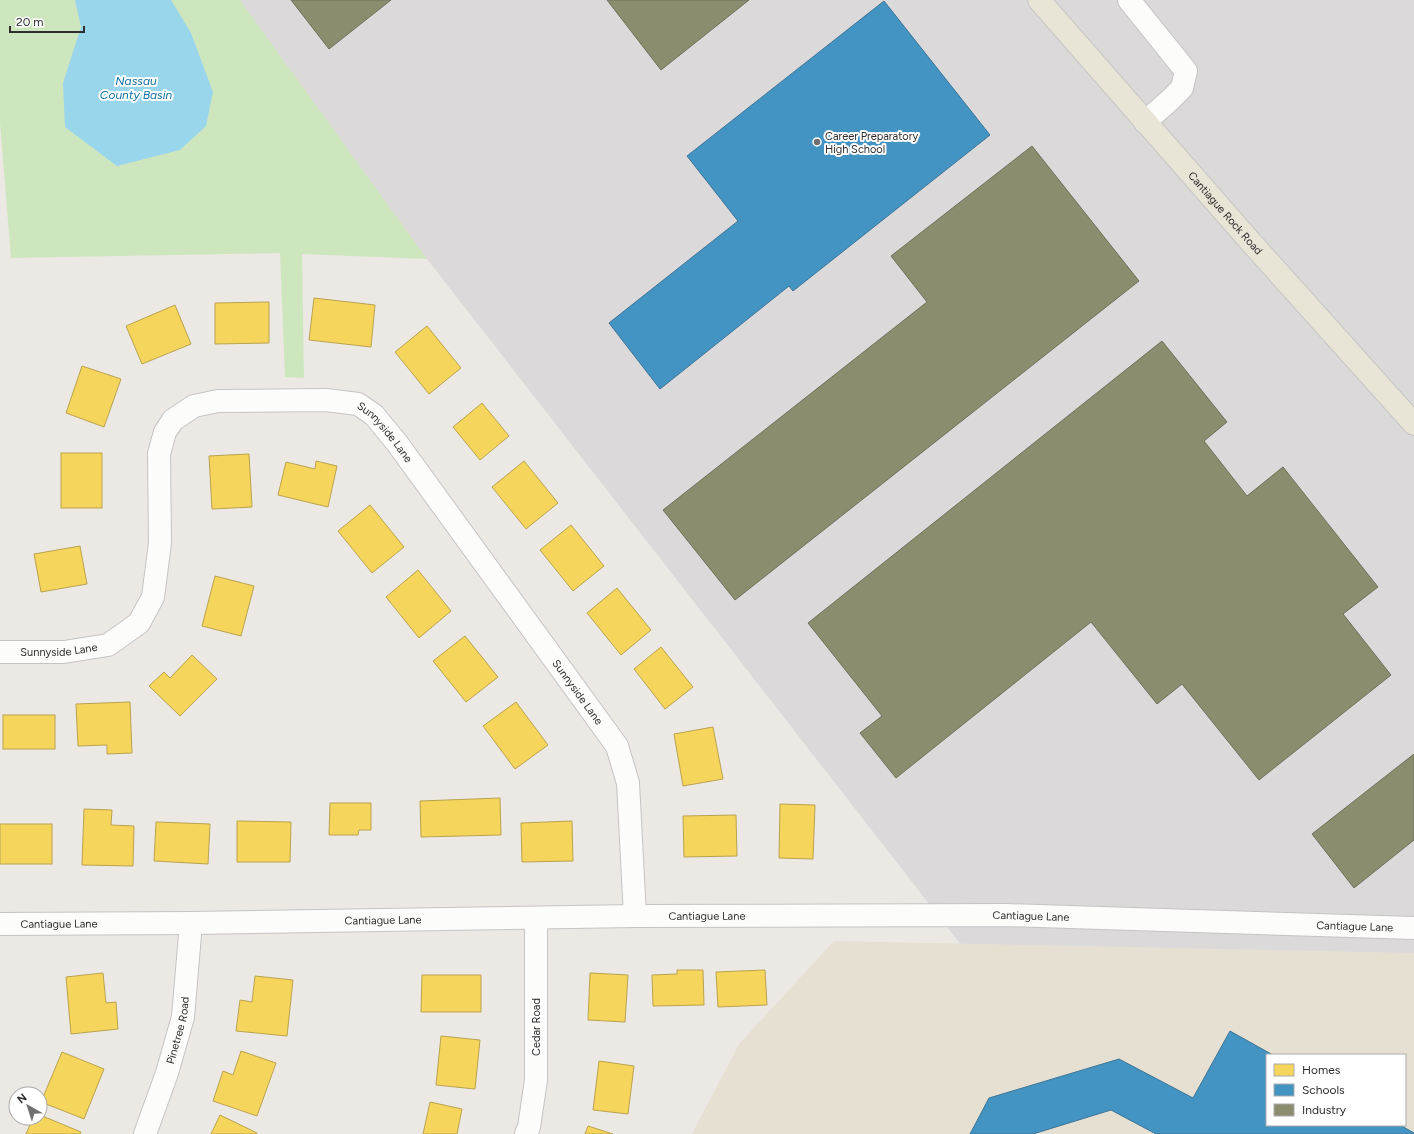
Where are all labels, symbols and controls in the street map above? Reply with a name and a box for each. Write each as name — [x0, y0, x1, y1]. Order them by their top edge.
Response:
scale bar — [10, 8, 84, 34]
text: 20 m — [16, 15, 44, 29]
water label: Nassau County Basin — [100, 74, 173, 102]
place label: Career Preparatory High School — [825, 130, 918, 156]
marker: Career Preparatory High School — [812, 137, 822, 147]
street label: Cantiague Rock Road — [1186, 169, 1265, 257]
street label: Sunnyside Lane — [355, 399, 415, 465]
street label: Sunnyside Lane — [20, 640, 98, 659]
street label: Sunnyside Lane — [550, 657, 606, 727]
street label: Cantiague Lane — [992, 908, 1070, 924]
street label: Cantiague Lane — [668, 909, 745, 922]
street label: Cantiague Lane — [344, 913, 422, 927]
street label: Cantiague Lane — [21, 917, 97, 930]
street label: Cantiague Lane — [1316, 918, 1393, 934]
street label: Pinetree Road — [163, 996, 191, 1066]
street label: Cedar Road — [530, 998, 543, 1056]
legend — [1266, 1054, 1406, 1126]
text: Homes — [1302, 1063, 1341, 1077]
text: Schools — [1302, 1083, 1345, 1097]
north arrow — [8, 1086, 48, 1126]
text: N — [15, 1091, 29, 1106]
text: Industry — [1302, 1103, 1347, 1117]

